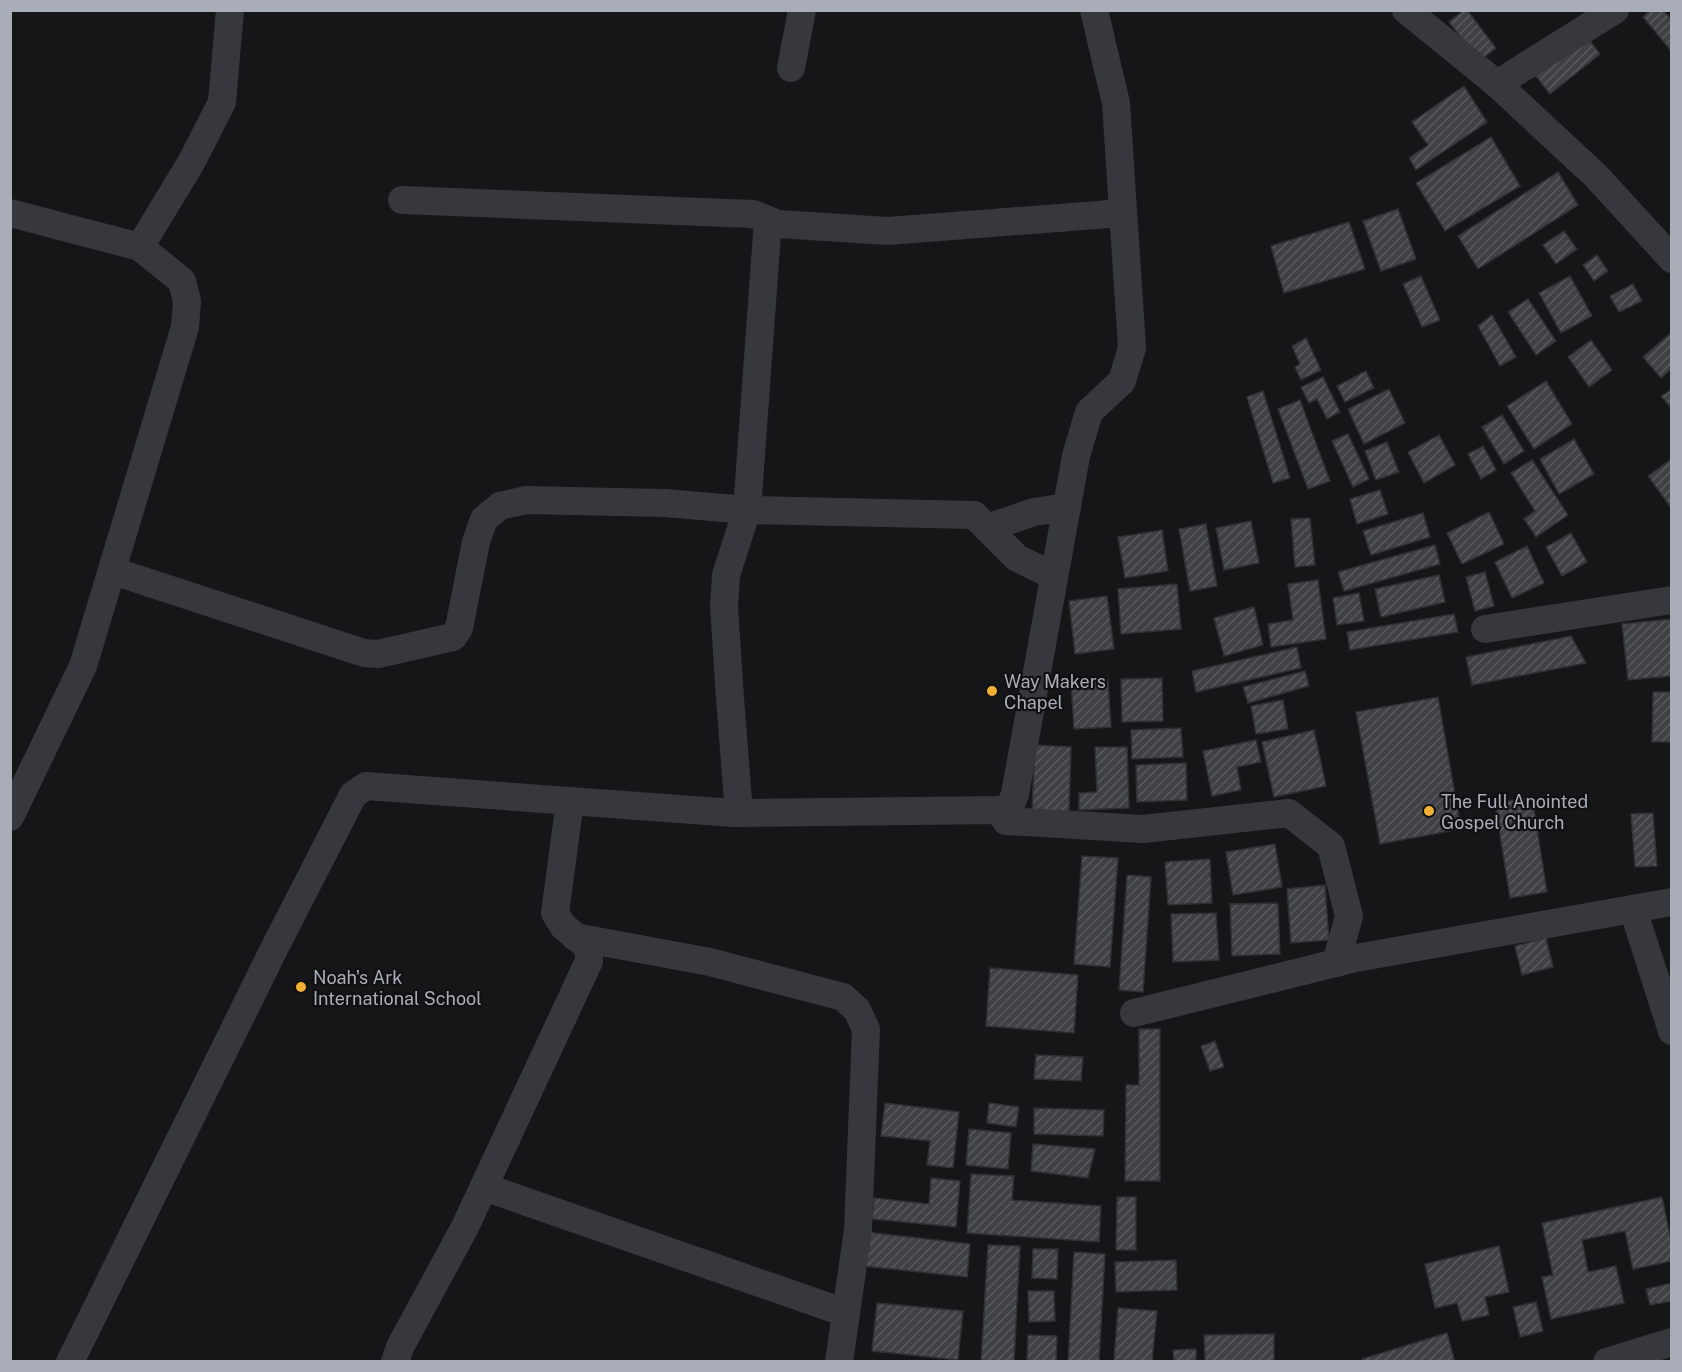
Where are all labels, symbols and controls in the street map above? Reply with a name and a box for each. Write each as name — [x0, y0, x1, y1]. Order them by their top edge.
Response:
place label: Way Makers Chapel — [1004, 671, 1106, 713]
marker: Way Makers Chapel — [985, 684, 999, 698]
place label: The Full Anointed Gospel Church — [1441, 791, 1588, 833]
marker: The Full Anointed Gospel Church — [1422, 804, 1436, 818]
place label: Noah's Ark International School — [313, 967, 482, 1009]
marker: Noah's Ark International School — [294, 980, 308, 994]

